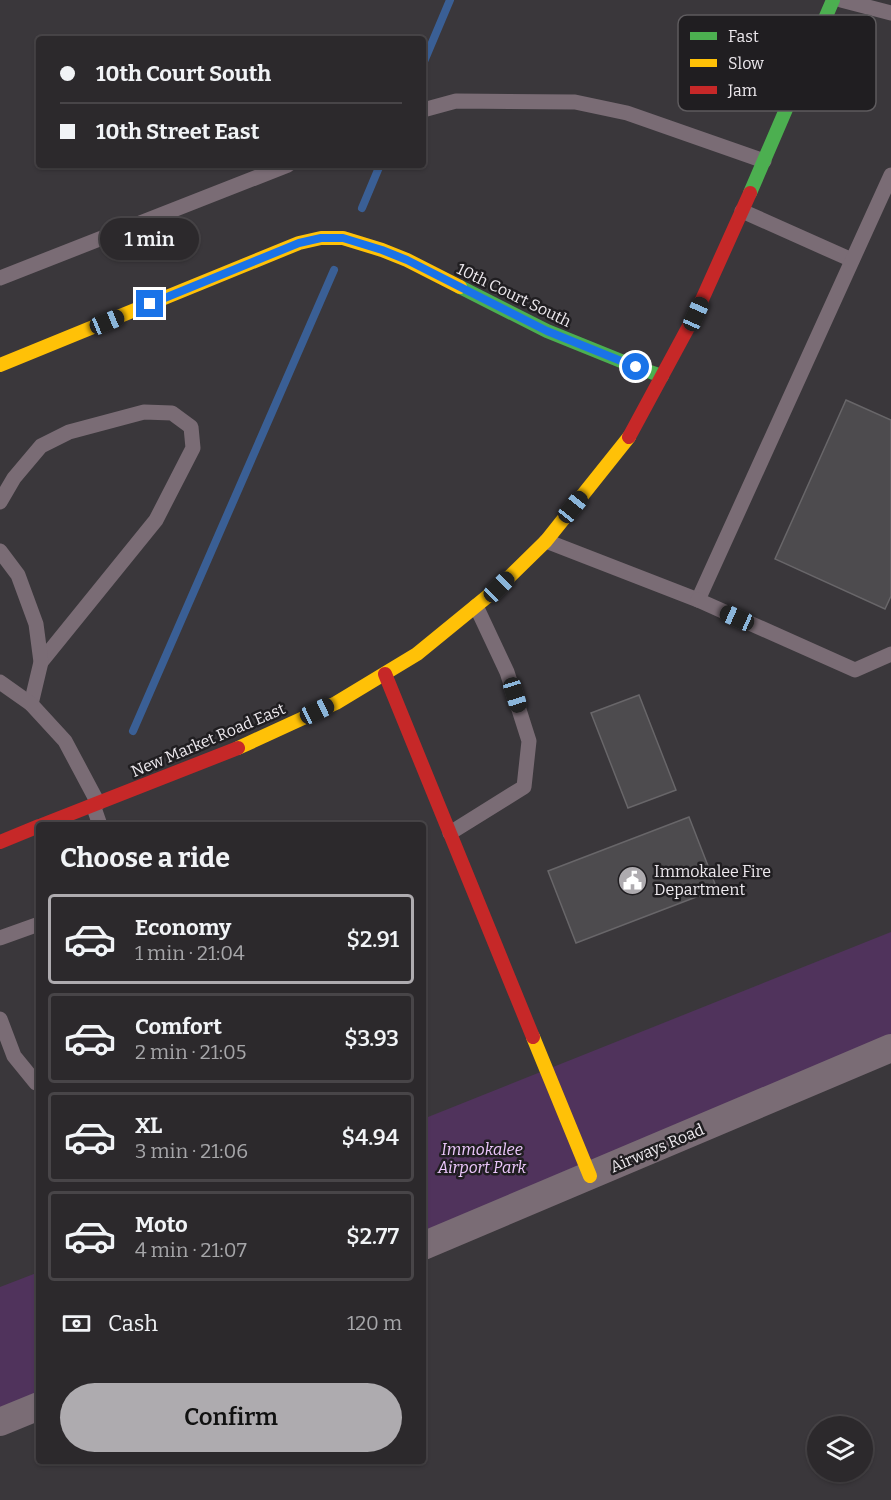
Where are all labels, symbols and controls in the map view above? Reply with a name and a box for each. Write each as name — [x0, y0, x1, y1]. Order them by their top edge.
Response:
legend — [678, 15, 876, 111]
text: Fast — [728, 27, 759, 46]
text: Slow — [728, 54, 764, 73]
text: 10th Court South — [96, 60, 271, 87]
text: Jam — [727, 81, 757, 100]
text: 10th Street East — [96, 118, 259, 145]
callout: 1 min — [100, 217, 200, 259]
text: 1 min — [124, 227, 175, 251]
street label: 10th Court South — [454, 259, 574, 331]
route end — [136, 290, 163, 317]
car — [680, 294, 712, 334]
car — [87, 307, 127, 337]
route start — [622, 353, 649, 380]
car — [555, 487, 591, 527]
car — [480, 568, 518, 606]
car — [717, 602, 757, 634]
car — [501, 675, 529, 715]
car — [297, 695, 337, 727]
street label: New Market Road East — [128, 699, 288, 781]
text: Choose a ride — [60, 842, 230, 874]
place label: Immokalee Fire Department — [654, 862, 771, 899]
public building icon: Immokalee Fire Department — [617, 864, 649, 896]
icon: car — [63, 912, 117, 966]
text: Economy — [135, 914, 231, 941]
text: $2.91 — [346, 926, 399, 953]
text: 1 min · 21:04 — [135, 941, 245, 965]
icon: car — [63, 1011, 117, 1065]
text: Comfort — [135, 1013, 222, 1040]
text: $3.93 — [344, 1025, 399, 1052]
text: 2 min · 21:05 — [135, 1040, 247, 1064]
icon: car — [63, 1110, 117, 1164]
text: XL — [135, 1112, 162, 1139]
street label: Airways Road — [607, 1119, 707, 1176]
text: $4.94 — [342, 1124, 399, 1151]
text: 3 min · 21:06 — [135, 1139, 248, 1163]
park label: Immokalee Airport Park — [437, 1140, 527, 1177]
icon: car — [63, 1209, 117, 1263]
text: Moto — [135, 1211, 188, 1238]
text: $2.77 — [346, 1223, 399, 1250]
text: 4 min · 21:07 — [135, 1238, 247, 1262]
icon: cash — [60, 1307, 93, 1340]
text: Cash — [108, 1310, 158, 1337]
text: 120 m — [347, 1311, 402, 1335]
button: Confirm — [60, 1383, 402, 1452]
map controls — [807, 1416, 873, 1482]
button: layers — [807, 1416, 873, 1482]

